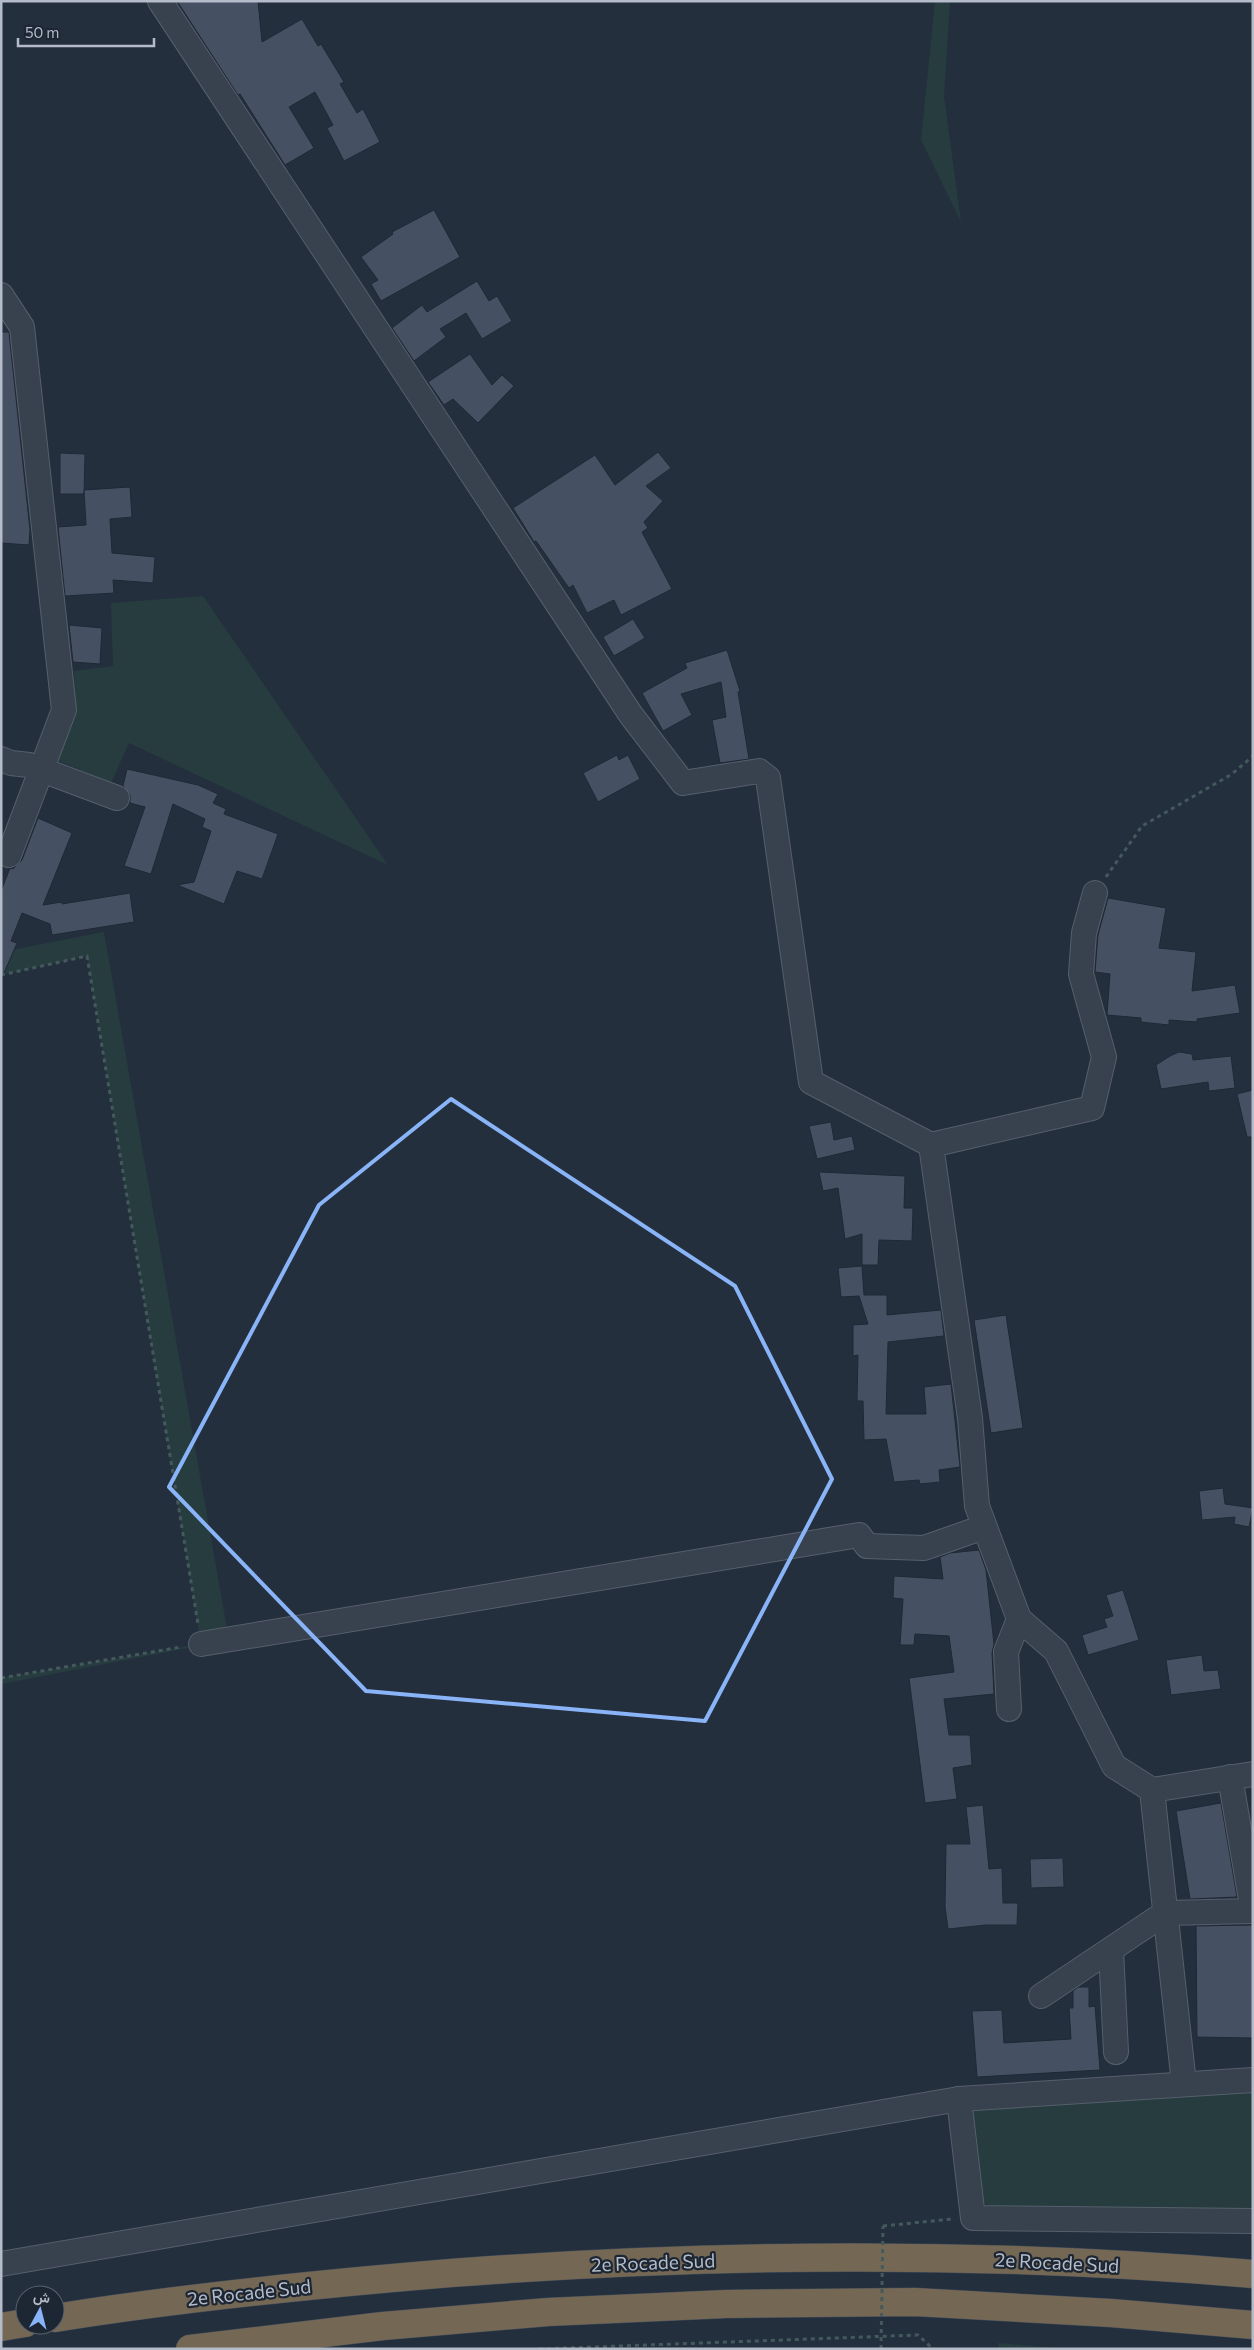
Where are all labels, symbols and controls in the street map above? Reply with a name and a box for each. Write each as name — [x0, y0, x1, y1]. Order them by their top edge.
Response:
scale bar — [18, 15, 154, 47]
text: 50 m — [25, 23, 59, 41]
street label: 2e Rocade Sud — [994, 2247, 1120, 2277]
street label: 2e Rocade Sud — [590, 2248, 716, 2276]
street label: 2e Rocade Sud — [186, 2274, 312, 2310]
north arrow — [15, 2285, 65, 2335]
text: ش — [32, 2287, 51, 2307]

